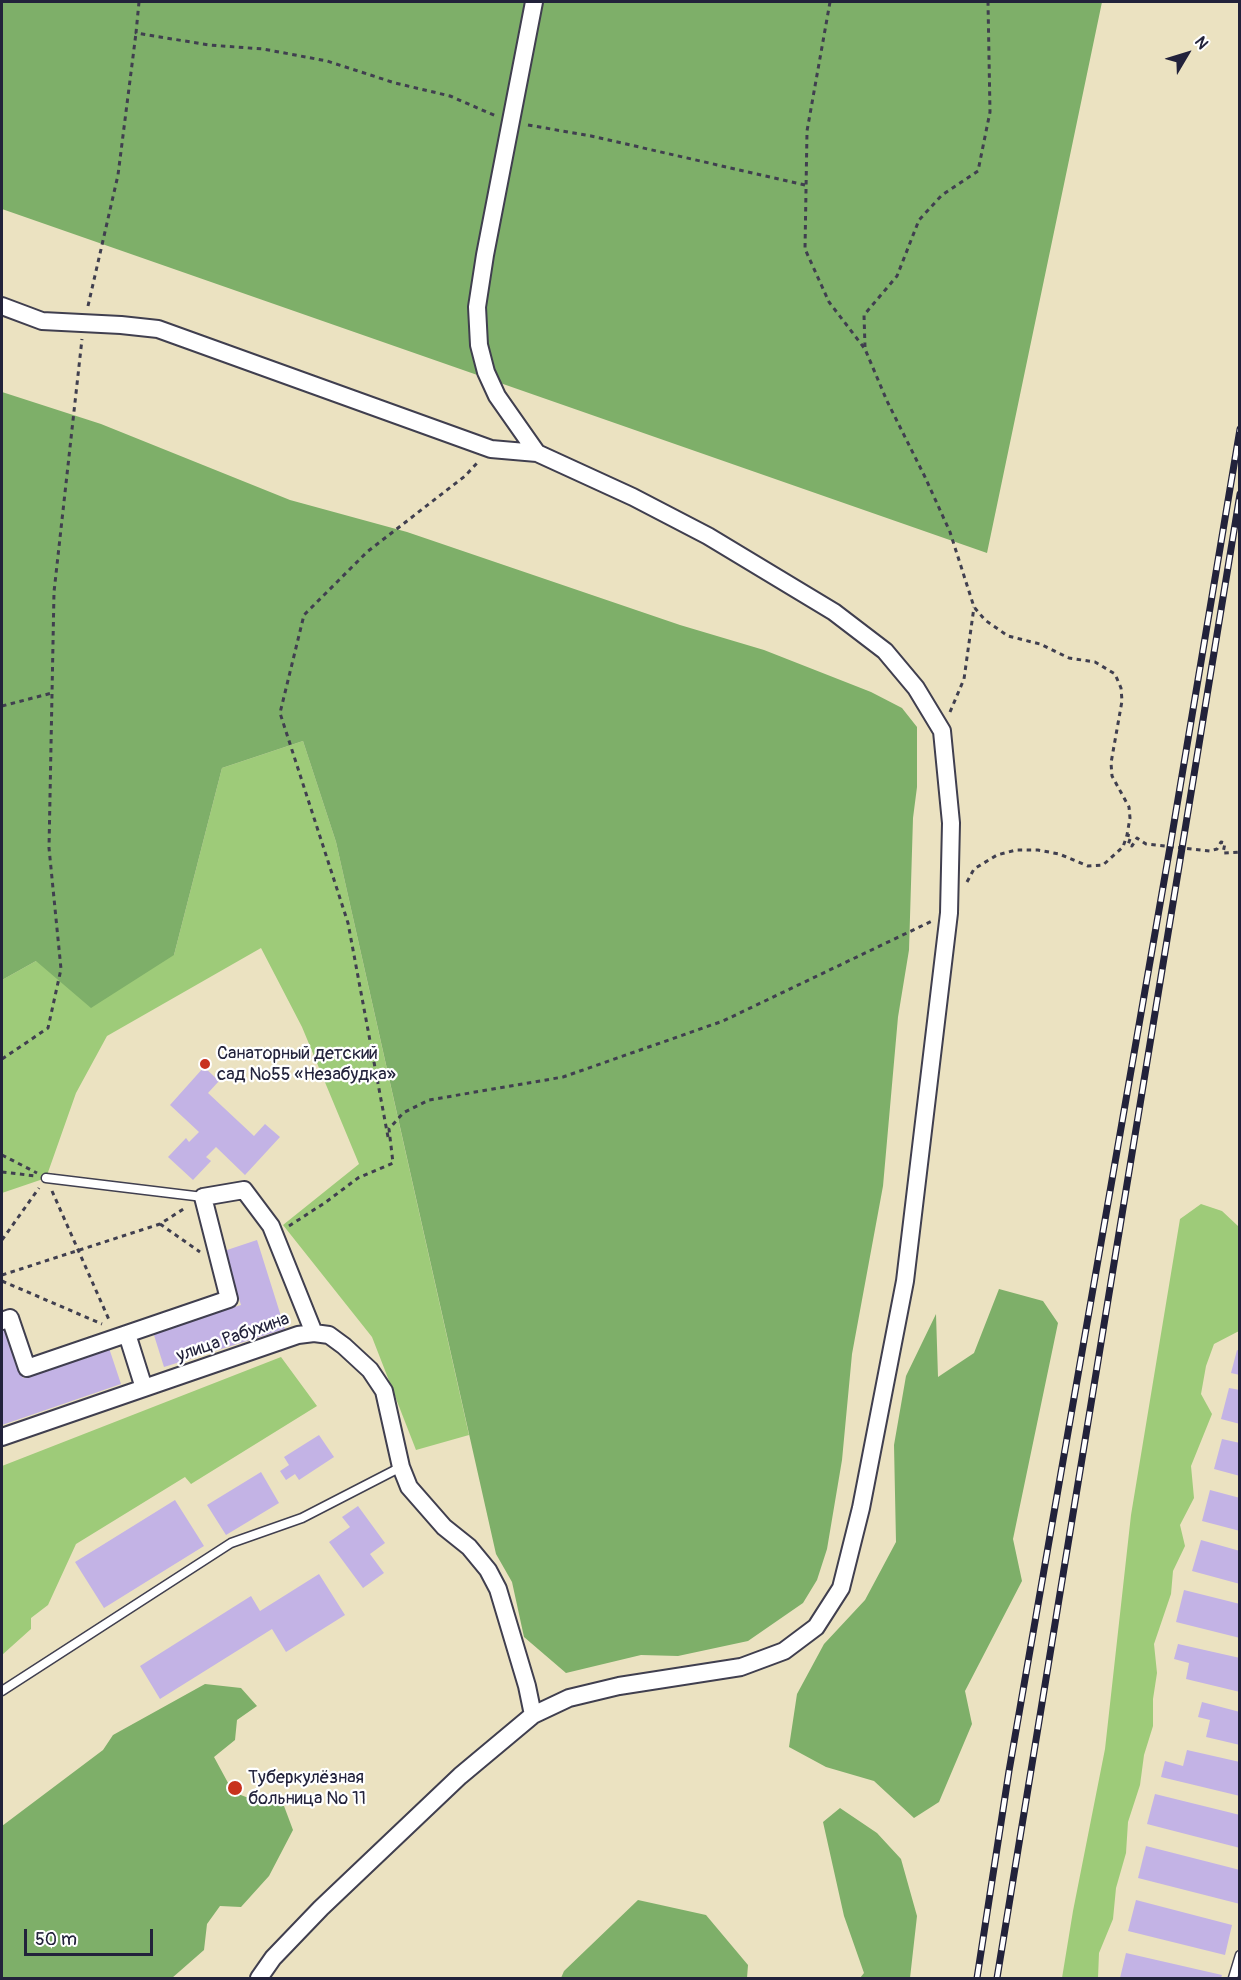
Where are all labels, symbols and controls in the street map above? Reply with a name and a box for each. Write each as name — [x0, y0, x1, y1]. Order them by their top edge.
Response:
north arrow — [1157, 24, 1217, 84]
text: N — [1190, 32, 1212, 53]
place label: Санаторный детский сад №55 «Незабудка» — [217, 1043, 396, 1086]
marker: Санаторный детский сад №55 «Незабудка» — [198, 1057, 212, 1071]
street label: улица Рабухина — [174, 1309, 292, 1367]
place label: Туберкулёзная больница № 11 — [248, 1767, 366, 1810]
marker: Туберкулёзная больница № 11 — [226, 1779, 244, 1797]
scale bar — [27, 1917, 156, 1955]
text: 50 m — [35, 1928, 77, 1951]

